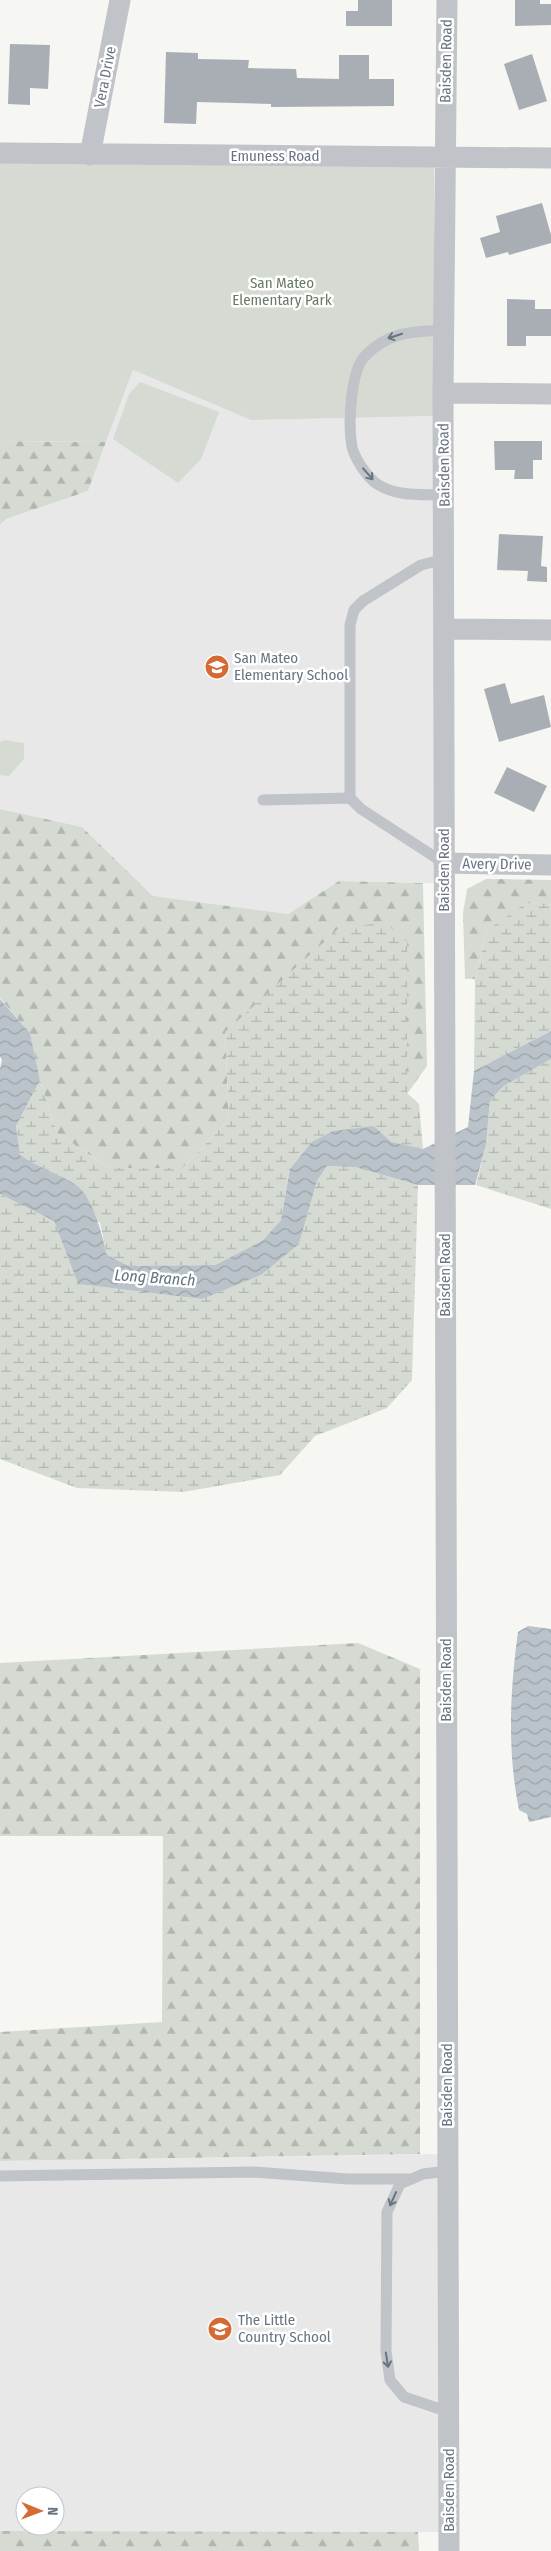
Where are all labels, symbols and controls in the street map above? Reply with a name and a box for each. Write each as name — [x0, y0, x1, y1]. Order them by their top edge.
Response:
street label: Baisden Road — [436, 19, 456, 103]
street label: Vera Drive — [90, 45, 120, 109]
street label: Emuness Road — [231, 147, 319, 165]
park label: San Mateo Elementary Park — [232, 274, 332, 309]
one-way arrow — [388, 332, 403, 341]
street label: Baisden Road — [434, 423, 454, 507]
one-way arrow — [362, 467, 374, 480]
place label: San Mateo Elementary School — [234, 649, 348, 684]
school or university icon: San Mateo Elementary School — [204, 654, 230, 680]
street label: Baisden Road — [435, 828, 453, 912]
street label: Avery Drive — [462, 854, 532, 874]
street label: Baisden Road — [436, 1233, 454, 1317]
water label: Long Branch — [114, 1265, 196, 1290]
street label: Baisden Road — [437, 1638, 455, 1722]
street label: Baisden Road — [438, 2043, 456, 2127]
one-way arrow — [388, 2191, 398, 2206]
place label: The Little Country School — [238, 2311, 331, 2346]
school or university icon: The Little Country School — [207, 2316, 233, 2342]
one-way arrow — [383, 2352, 393, 2368]
street label: Baisden Road — [440, 2448, 458, 2532]
north arrow — [15, 2486, 65, 2536]
text: N — [44, 2507, 61, 2516]

